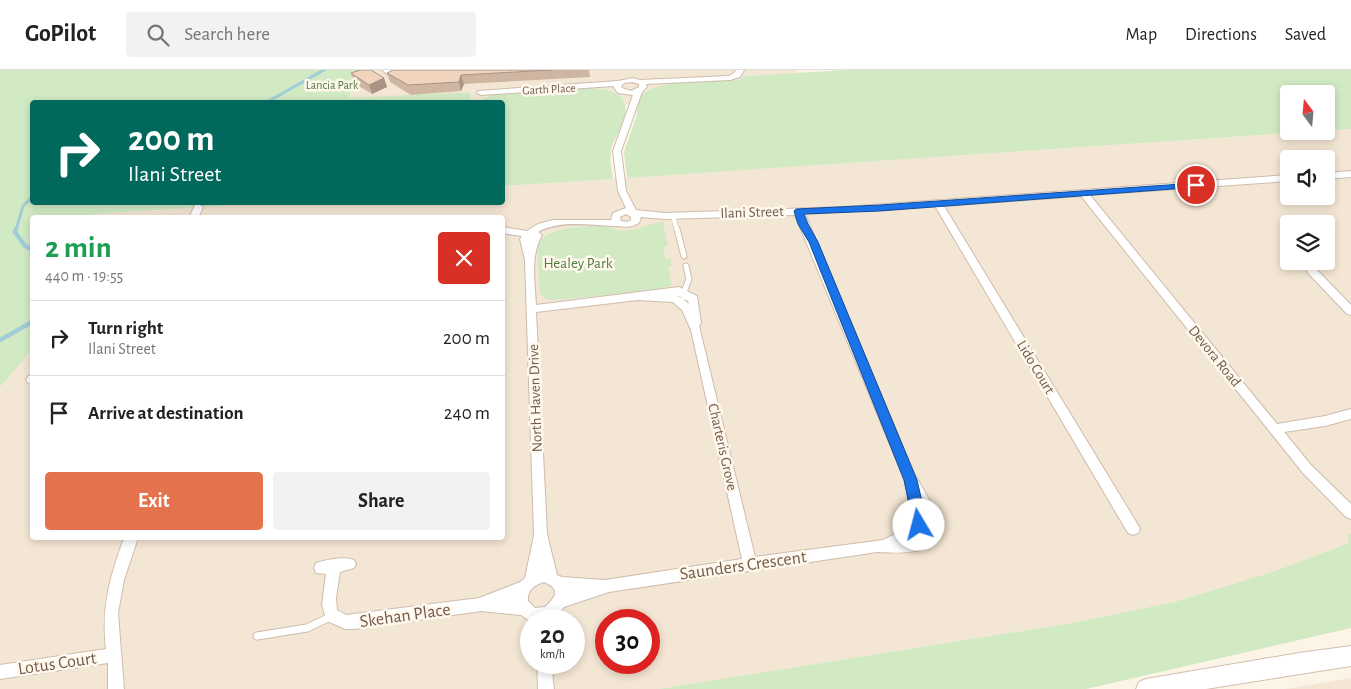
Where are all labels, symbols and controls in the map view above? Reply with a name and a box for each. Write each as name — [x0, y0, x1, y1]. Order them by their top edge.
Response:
search box — [126, 12, 476, 57]
icon: search — [144, 21, 172, 49]
text: GoPilot — [25, 22, 96, 46]
text: Search here — [184, 25, 270, 44]
text: Map — [1126, 26, 1157, 44]
text: Directions — [1185, 26, 1257, 44]
text: Saved — [1285, 26, 1326, 44]
park label: Lancia Park — [306, 79, 359, 91]
street label: Garth Place — [522, 82, 576, 96]
north arrow — [1280, 85, 1335, 140]
map controls — [1280, 85, 1335, 270]
icon: right — [45, 120, 110, 185]
text: 200 m — [128, 122, 215, 157]
button: sound — [1280, 150, 1335, 205]
text: Ilani Street — [128, 163, 221, 185]
pin — [1175, 164, 1217, 206]
icon: arrive — [1182, 171, 1210, 199]
street label: Ilani Street — [720, 204, 784, 221]
button: layers — [1280, 215, 1335, 270]
button: close — [438, 232, 490, 284]
text: 2 min — [45, 233, 112, 263]
park label: Healey Park — [543, 256, 613, 271]
text: 440 m · 19:55 — [45, 268, 123, 284]
text: Turn right — [88, 319, 163, 338]
street label: Devora Road — [1186, 323, 1244, 390]
icon: right — [45, 324, 73, 352]
text: 200 m — [443, 329, 490, 348]
street label: Lido Court — [1014, 338, 1057, 397]
text: Ilani Street — [88, 341, 156, 357]
street label: North Haven Drive — [526, 344, 545, 452]
icon: arrive — [45, 399, 73, 427]
street label: Charteris Grove — [705, 402, 740, 492]
text: Arrive at destination — [88, 404, 244, 423]
text: 240 m — [444, 404, 490, 423]
button: Exit — [45, 472, 263, 530]
button: Share — [273, 472, 490, 530]
position arrow — [892, 498, 944, 550]
street label: Saunders Crescent — [679, 548, 808, 584]
street label: Skehan Place — [359, 601, 452, 631]
speed limit sign: 30 — [595, 609, 660, 674]
text: 20 — [540, 623, 565, 648]
text: km/h — [540, 648, 565, 660]
street label: Lotus Court — [17, 650, 98, 678]

